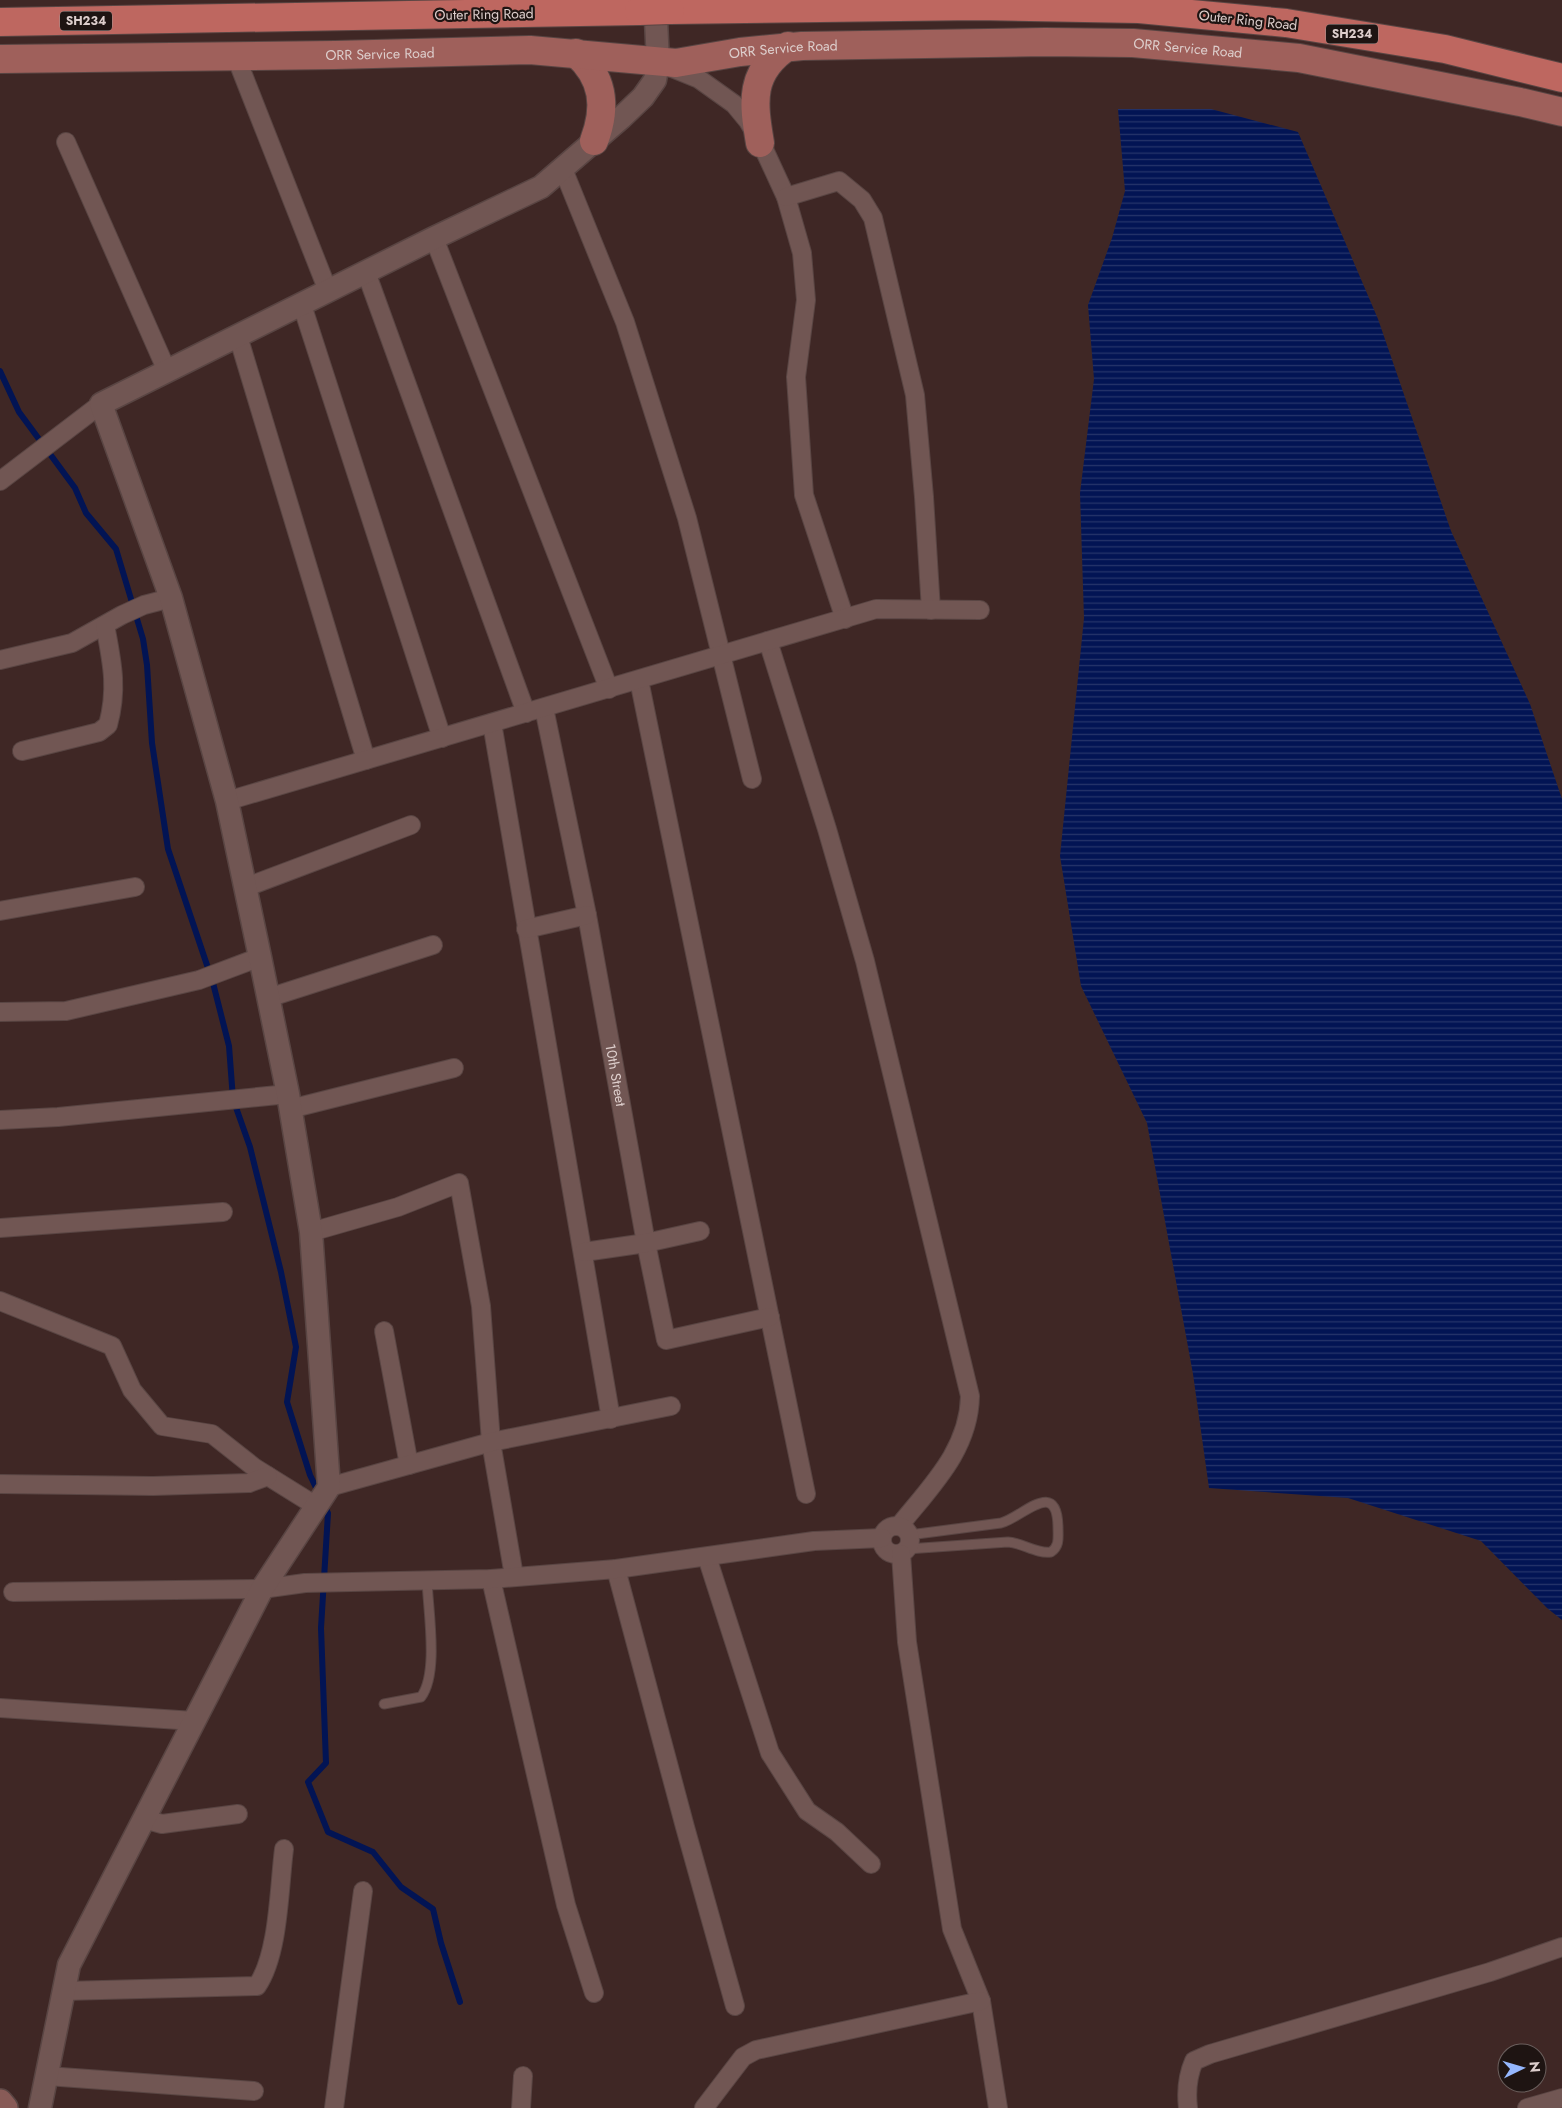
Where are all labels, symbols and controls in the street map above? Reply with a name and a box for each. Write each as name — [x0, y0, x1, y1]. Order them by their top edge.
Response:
street label: Outer Ring Road — [434, 3, 534, 25]
street label: Outer Ring Road — [1198, 5, 1298, 35]
road number: SH234 — [60, 12, 112, 30]
road number: SH234 — [1326, 24, 1378, 44]
street label: ORR Service Road — [1133, 33, 1243, 63]
street label: ORR Service Road — [727, 35, 838, 64]
street label: ORR Service Road — [325, 42, 435, 65]
street label: 10th Street — [600, 1042, 631, 1108]
north arrow — [1497, 2043, 1547, 2093]
text: N — [1525, 2060, 1545, 2073]

